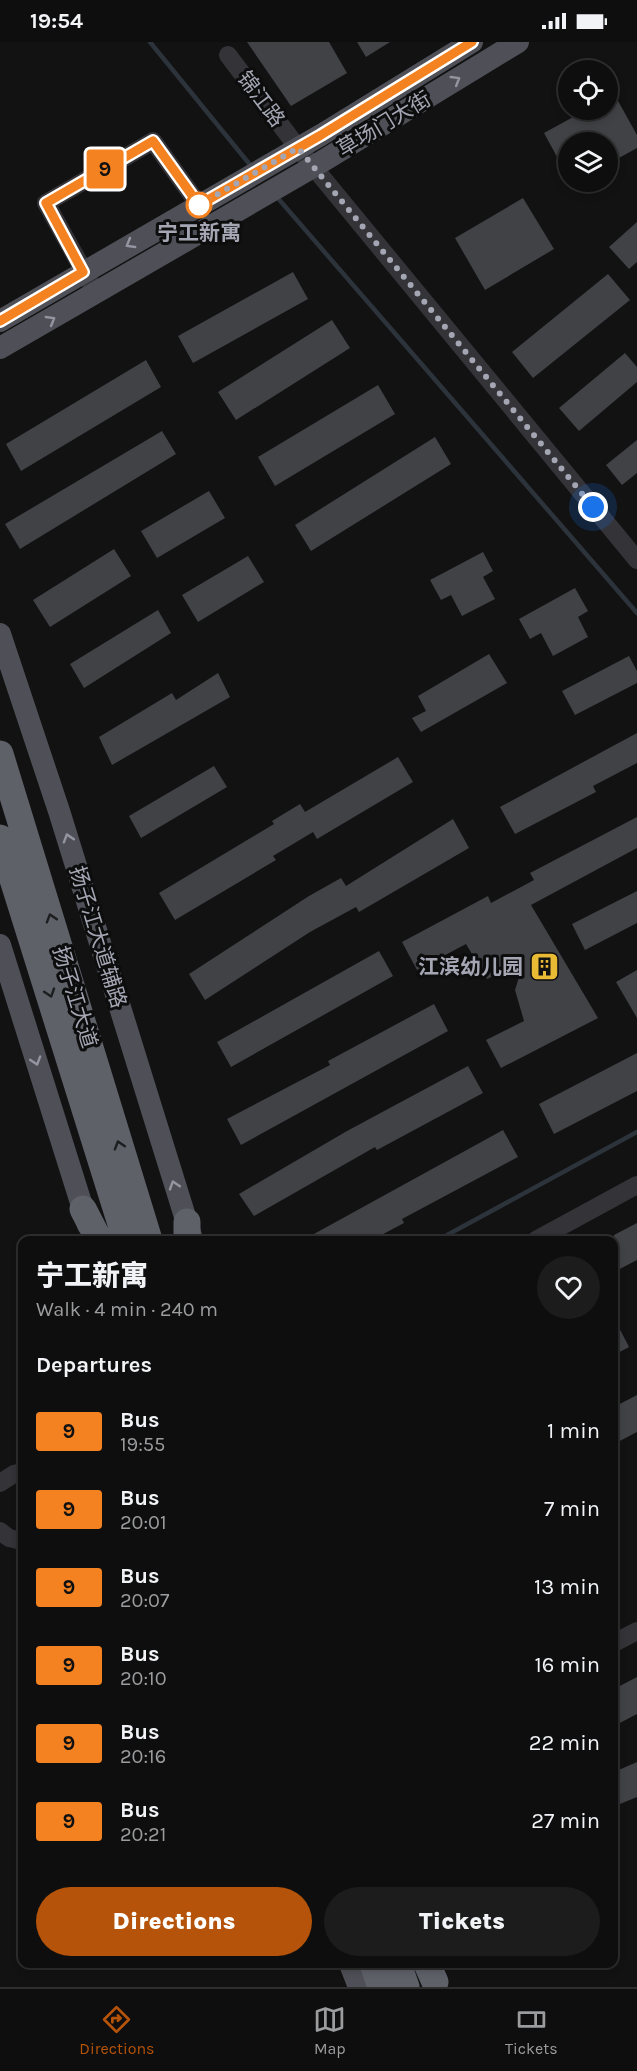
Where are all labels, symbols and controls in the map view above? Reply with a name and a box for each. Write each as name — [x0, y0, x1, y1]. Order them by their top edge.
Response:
text: 19:54 — [30, 8, 83, 34]
map controls — [558, 60, 618, 192]
button: locate — [558, 60, 618, 120]
street label: 锦江路 — [232, 67, 290, 131]
one-way arrow — [450, 75, 460, 87]
street label: 草场门大街 — [333, 87, 435, 161]
button: layers — [558, 132, 618, 192]
line badge: 9 — [86, 150, 124, 188]
text: 9 — [99, 157, 111, 181]
marker: 宁工新寓 — [186, 192, 212, 218]
place label: 宁工新寓 — [157, 221, 241, 245]
one-way arrow — [126, 237, 136, 249]
one-way arrow — [45, 316, 55, 327]
your location — [578, 492, 608, 522]
one-way arrow — [62, 833, 75, 844]
street label: 扬子江大道辅路 — [64, 863, 132, 1011]
one-way arrow — [46, 913, 58, 924]
street label: 扬子江大道 — [48, 943, 102, 1051]
building icon: 江滨幼儿园 — [528, 951, 560, 983]
place label: 江滨幼儿园 — [418, 955, 523, 979]
one-way arrow — [42, 987, 55, 998]
one-way arrow — [29, 1055, 42, 1066]
one-way arrow — [114, 1140, 126, 1151]
one-way arrow — [169, 1180, 181, 1191]
button: heart — [537, 1256, 600, 1319]
text: 宁工新寓 — [36, 1259, 148, 1292]
text: Walk · 4 min · 240 m — [36, 1298, 218, 1321]
text: Departures — [36, 1352, 152, 1378]
text: Bus — [120, 1407, 160, 1433]
text: 1 min — [547, 1418, 600, 1444]
text: 9 — [63, 1419, 75, 1443]
text: 19:55 — [120, 1433, 165, 1456]
text: Bus — [120, 1485, 160, 1511]
text: 7 min — [544, 1496, 600, 1522]
text: 9 — [63, 1497, 75, 1521]
text: 20:01 — [120, 1511, 167, 1534]
text: Bus — [120, 1563, 160, 1589]
text: 13 min — [534, 1574, 600, 1600]
text: 9 — [63, 1575, 75, 1599]
text: 20:07 — [120, 1589, 169, 1612]
text: Bus — [120, 1641, 160, 1667]
text: 16 min — [534, 1652, 600, 1678]
text: 9 — [63, 1653, 75, 1677]
text: 20:10 — [120, 1667, 167, 1690]
text: Bus — [120, 1719, 160, 1745]
text: 22 min — [529, 1730, 600, 1756]
text: 9 — [63, 1731, 75, 1755]
text: 20:16 — [120, 1745, 166, 1768]
text: Bus — [120, 1797, 160, 1823]
text: 27 min — [531, 1808, 600, 1834]
text: 9 — [63, 1809, 75, 1833]
text: 20:21 — [120, 1823, 166, 1846]
button: Directions — [36, 1887, 312, 1956]
button: Tickets — [324, 1887, 600, 1956]
tab: Directions — [79, 2003, 155, 2058]
tab: Map — [313, 2003, 346, 2058]
tab: Tickets — [505, 2003, 558, 2058]

